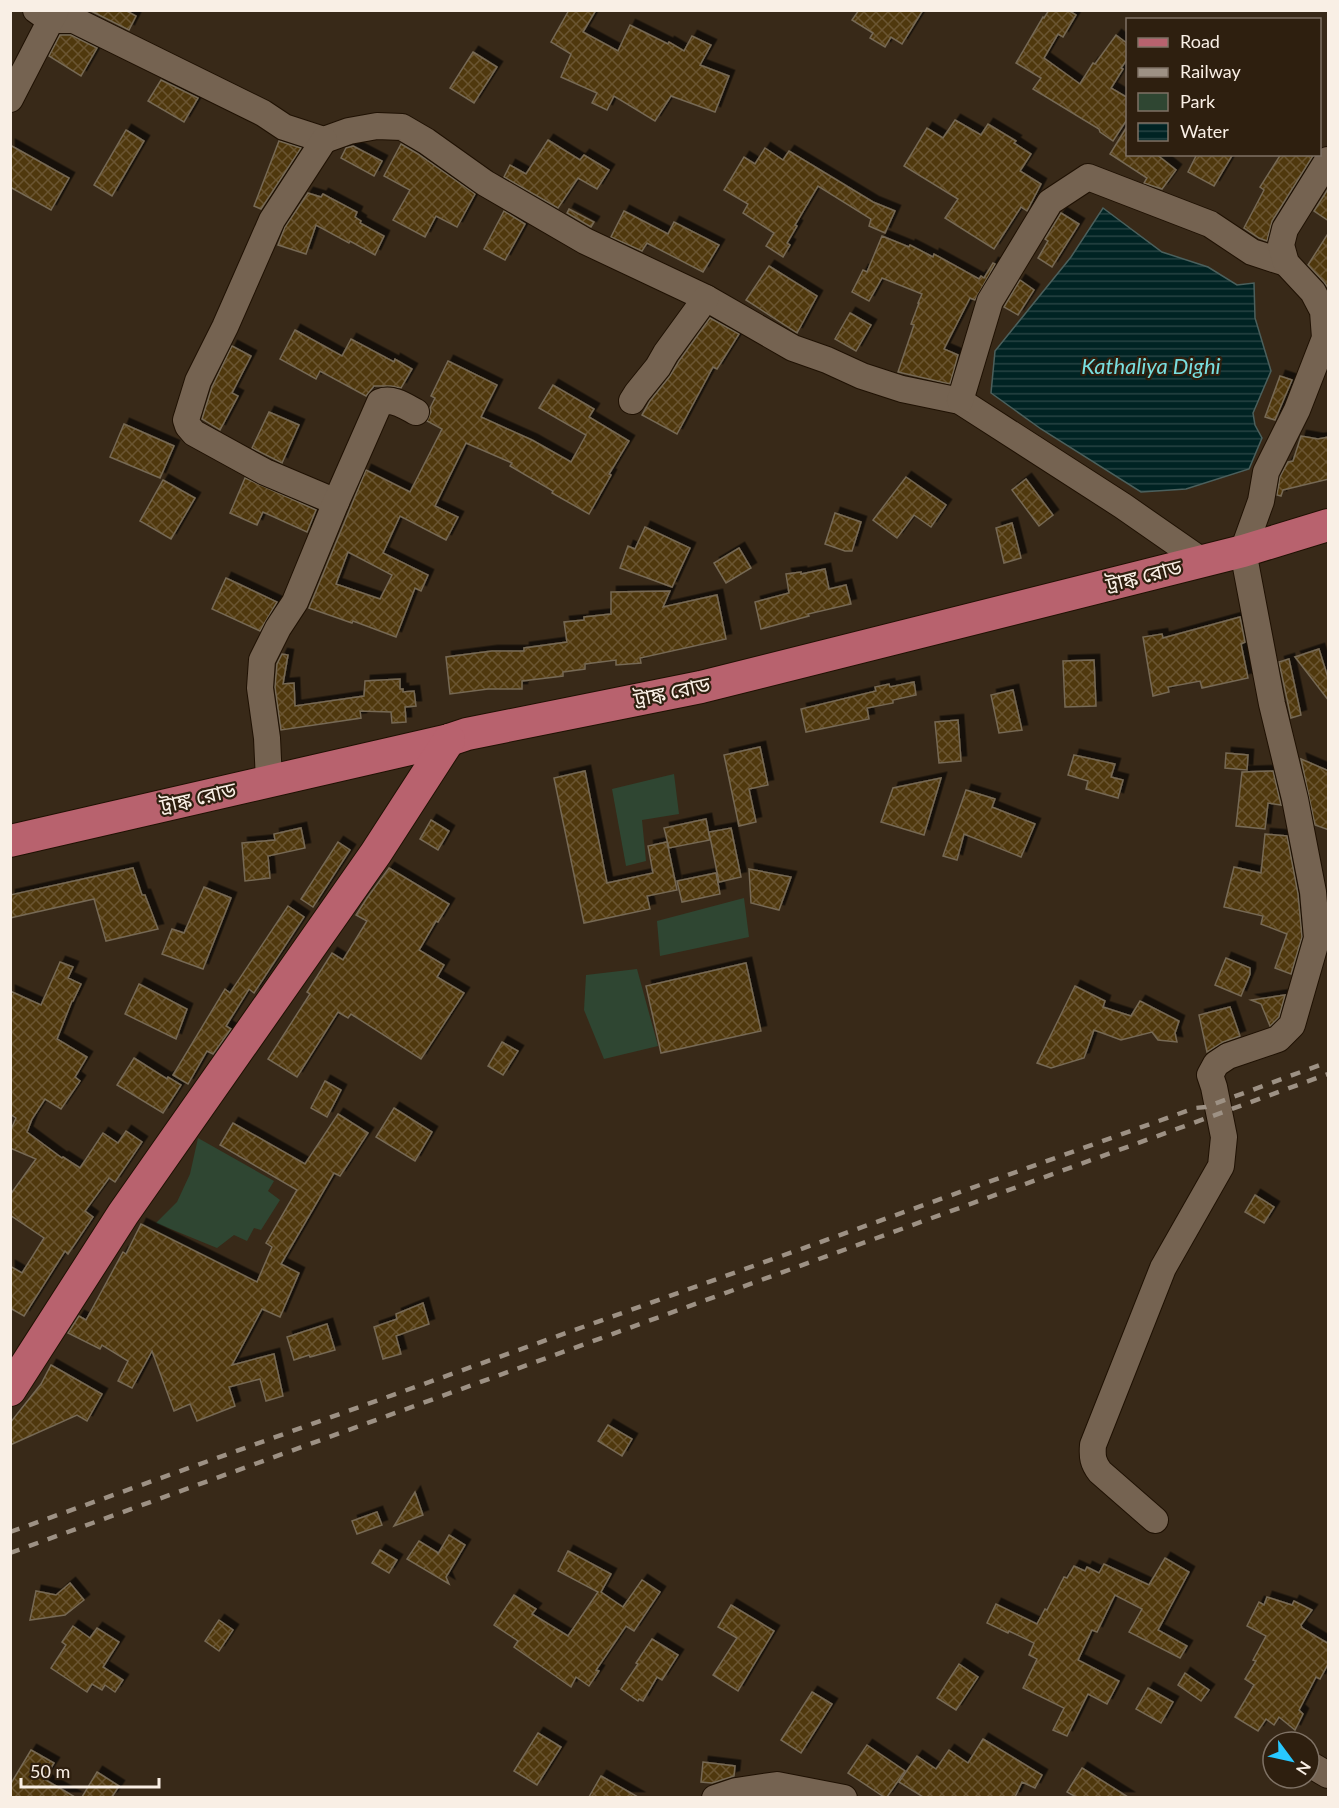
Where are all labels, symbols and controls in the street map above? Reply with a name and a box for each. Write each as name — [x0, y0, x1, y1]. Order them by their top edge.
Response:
legend — [1126, 18, 1321, 156]
text: Road — [1180, 30, 1220, 52]
text: Railway — [1180, 60, 1241, 82]
text: Park — [1180, 90, 1216, 112]
text: Water — [1180, 120, 1229, 142]
water label: Kathaliya Dighi — [1081, 352, 1221, 379]
street label: ট্রাঙ্ক রোড — [1102, 553, 1185, 596]
street label: ট্রাঙ্ক রোড — [630, 670, 713, 711]
street label: ট্রাঙ্ক রোড — [156, 775, 239, 818]
north arrow — [1261, 1730, 1321, 1790]
scale bar — [21, 1751, 159, 1789]
text: N — [1293, 1758, 1315, 1779]
text: 50 m — [30, 1760, 70, 1782]

